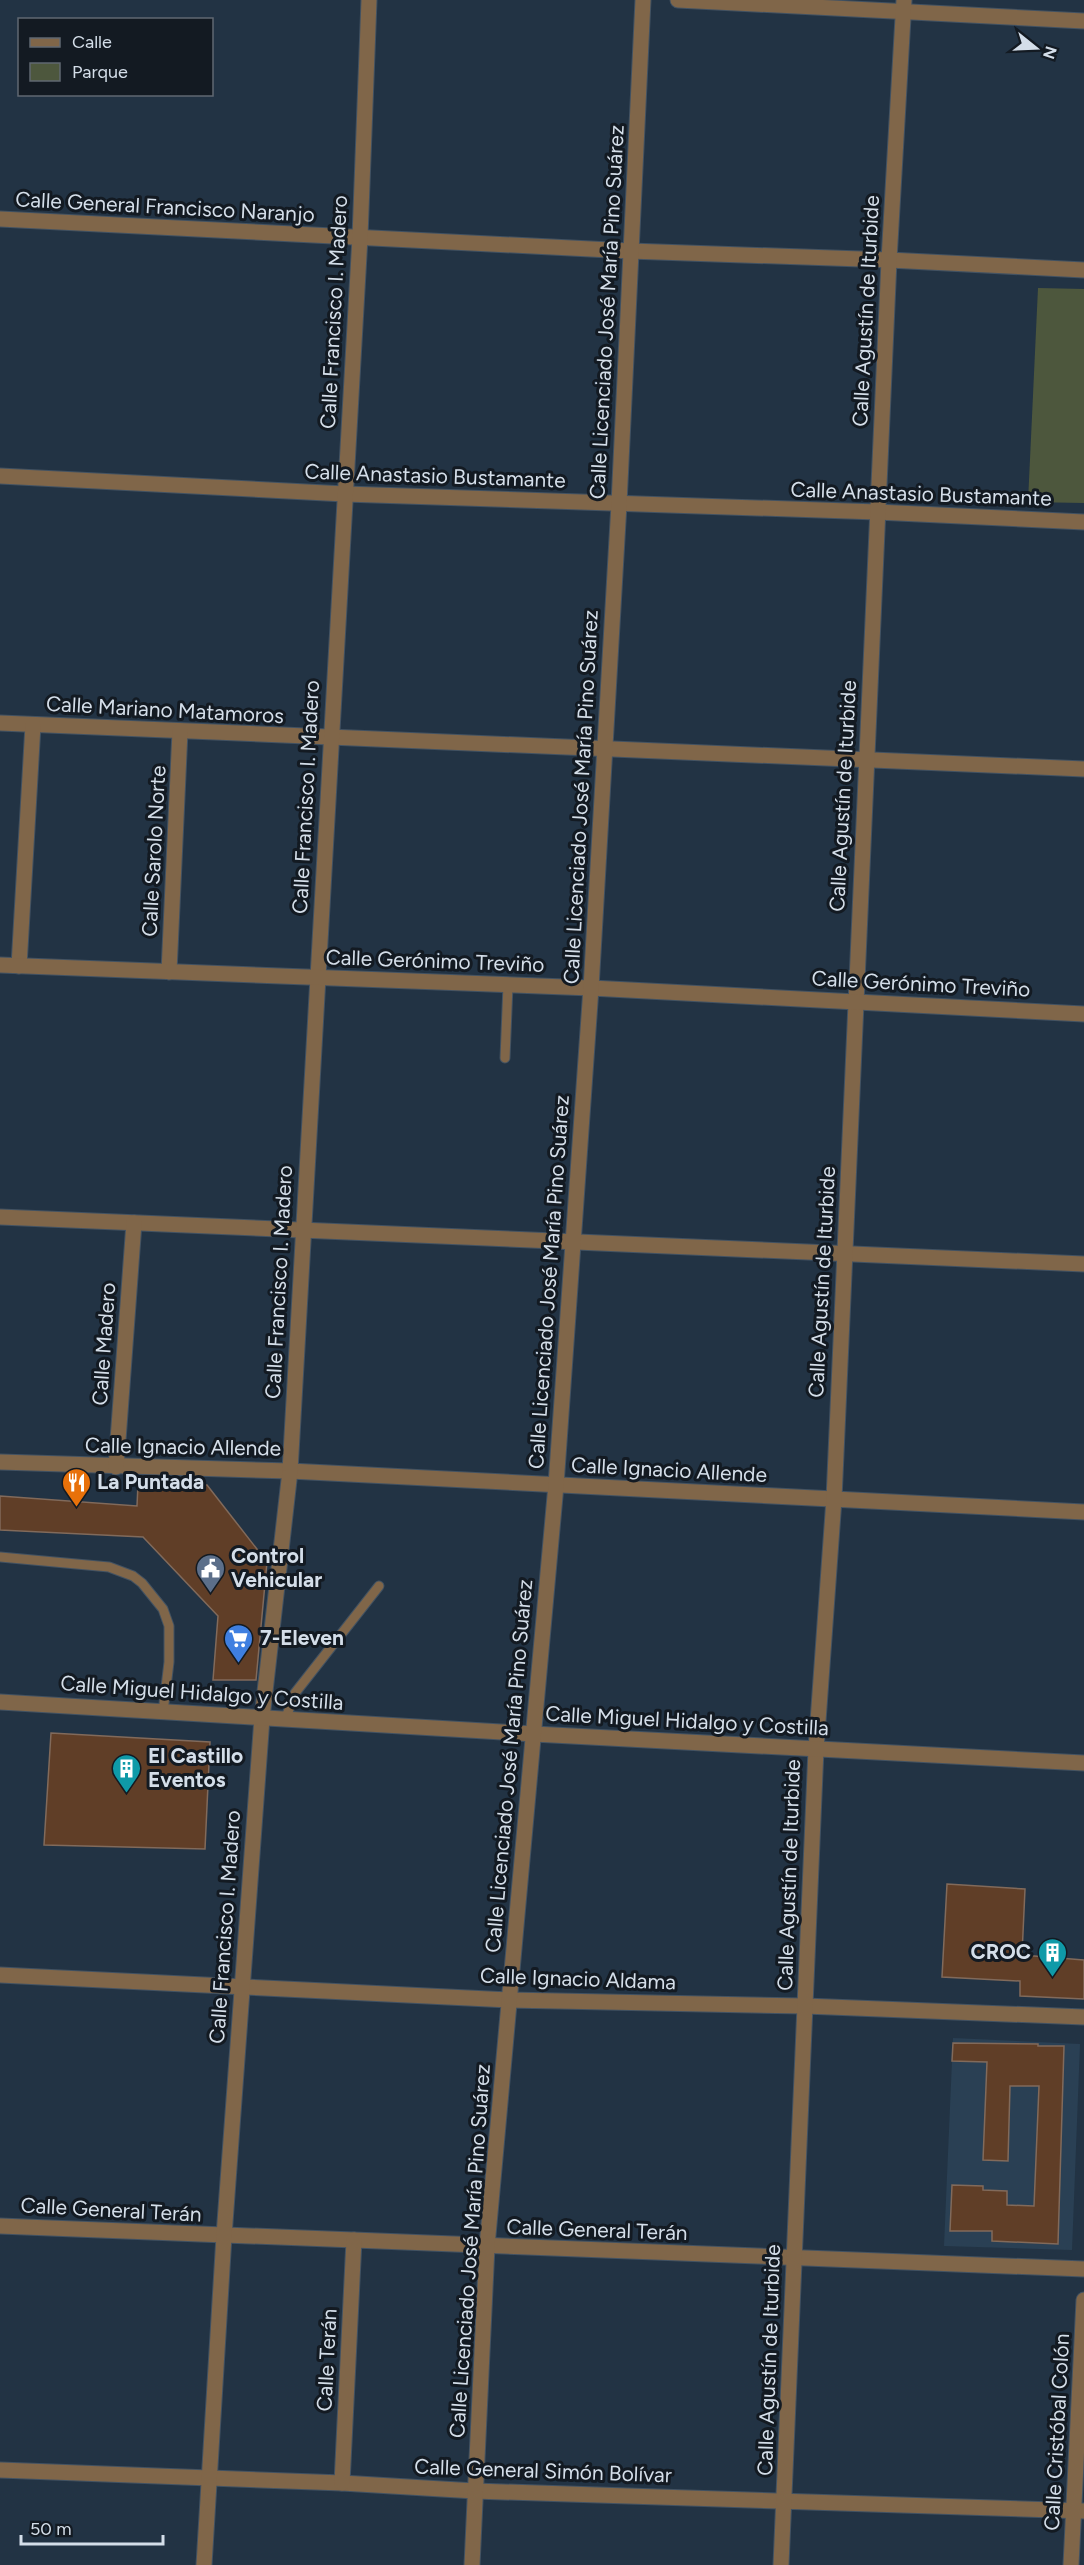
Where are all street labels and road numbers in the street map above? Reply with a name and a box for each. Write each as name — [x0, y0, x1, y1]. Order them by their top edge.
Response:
street label: Calle Licenciado José María Pino Suárez — [584, 124, 629, 500]
street label: Calle General Francisco Naranjo — [15, 186, 315, 227]
street label: Calle Francisco I. Madero — [315, 194, 352, 429]
street label: Calle Agustín de Iturbide — [847, 195, 884, 427]
street label: Calle Anastasio Bustamante — [304, 458, 566, 493]
street label: Calle Anastasio Bustamante — [790, 476, 1052, 511]
street label: Calle Licenciado José María Pino Suárez — [558, 609, 603, 985]
street label: Calle Francisco I. Madero — [287, 679, 324, 914]
street label: Calle Agustín de Iturbide — [824, 680, 861, 912]
street label: Calle Mariano Matamoros — [45, 691, 285, 728]
street label: Calle Sarolo Norte — [137, 765, 170, 937]
street label: Calle Gerónimo Treviño — [325, 944, 545, 977]
street label: Calle Gerónimo Treviño — [811, 965, 1031, 1002]
street label: Calle Licenciado José María Pino Suárez — [523, 1094, 574, 1470]
street label: Calle Francisco I. Madero — [260, 1164, 297, 1399]
street label: Calle Agustín de Iturbide — [803, 1166, 840, 1398]
street label: Calle Madero — [87, 1282, 120, 1406]
street label: Calle Ignacio Allende — [85, 1432, 281, 1461]
street label: Calle Ignacio Allende — [570, 1452, 768, 1487]
street label: Calle Licenciado José María Pino Suárez — [480, 1578, 537, 1954]
street label: Calle Miguel Hidalgo y Costilla — [60, 1670, 344, 1715]
street label: Calle Miguel Hidalgo y Costilla — [545, 1701, 829, 1740]
street label: Calle Agustín de Iturbide — [772, 1759, 805, 1991]
street label: Calle Francisco I. Madero — [204, 1809, 245, 2045]
street label: Calle Ignacio Aldama — [480, 1963, 677, 1994]
street label: Calle Licenciado José María Pino Suárez — [444, 2063, 495, 2439]
street label: Calle General Terán — [20, 2192, 202, 2227]
street label: Calle General Terán — [506, 2214, 688, 2245]
street label: Calle Agustín de Iturbide — [752, 2244, 785, 2476]
street label: Calle Terán — [311, 2308, 342, 2412]
street label: Calle Cristóbal Colón — [1039, 2333, 1074, 2531]
street label: Calle General Simón Bolívar — [414, 2454, 672, 2487]

